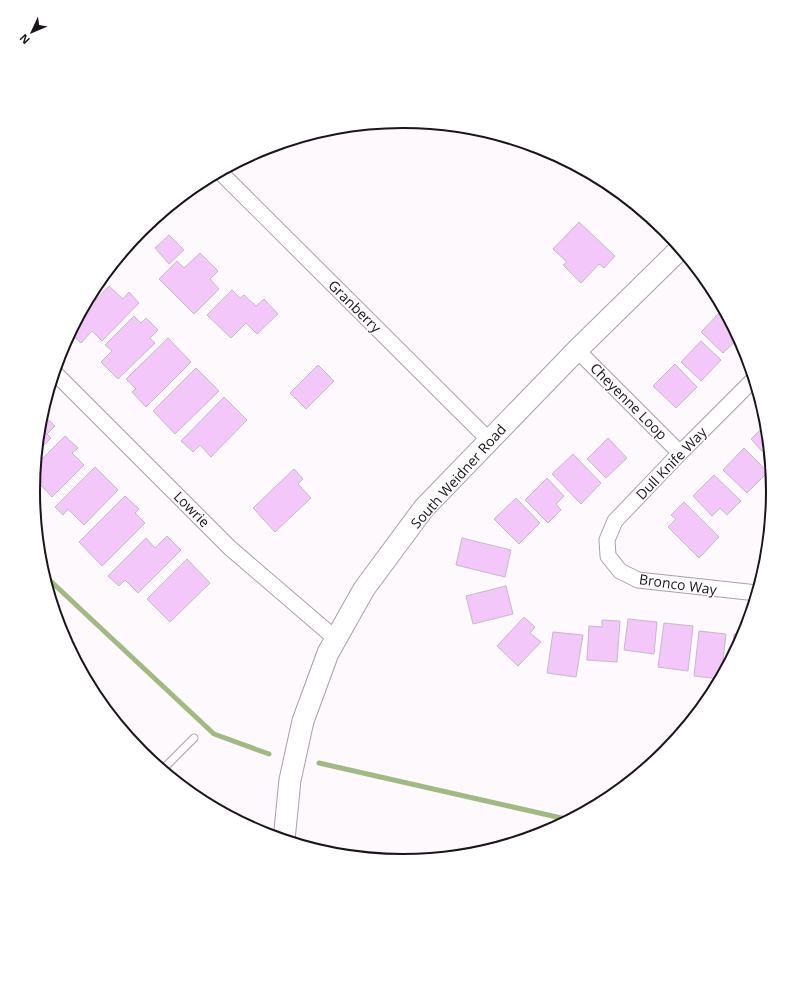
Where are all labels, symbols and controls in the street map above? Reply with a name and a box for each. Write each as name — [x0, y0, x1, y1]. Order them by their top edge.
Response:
north arrow — [12, 12, 52, 52]
text: N — [16, 31, 33, 48]
street label: Granberry — [325, 276, 386, 337]
street label: Cheyenne Loop — [586, 358, 672, 444]
street label: South Weidner Road — [406, 420, 510, 532]
street label: Dull Knife Way — [631, 422, 711, 503]
street label: Lowrie — [170, 487, 214, 531]
street label: Bronco Way — [638, 569, 719, 599]

